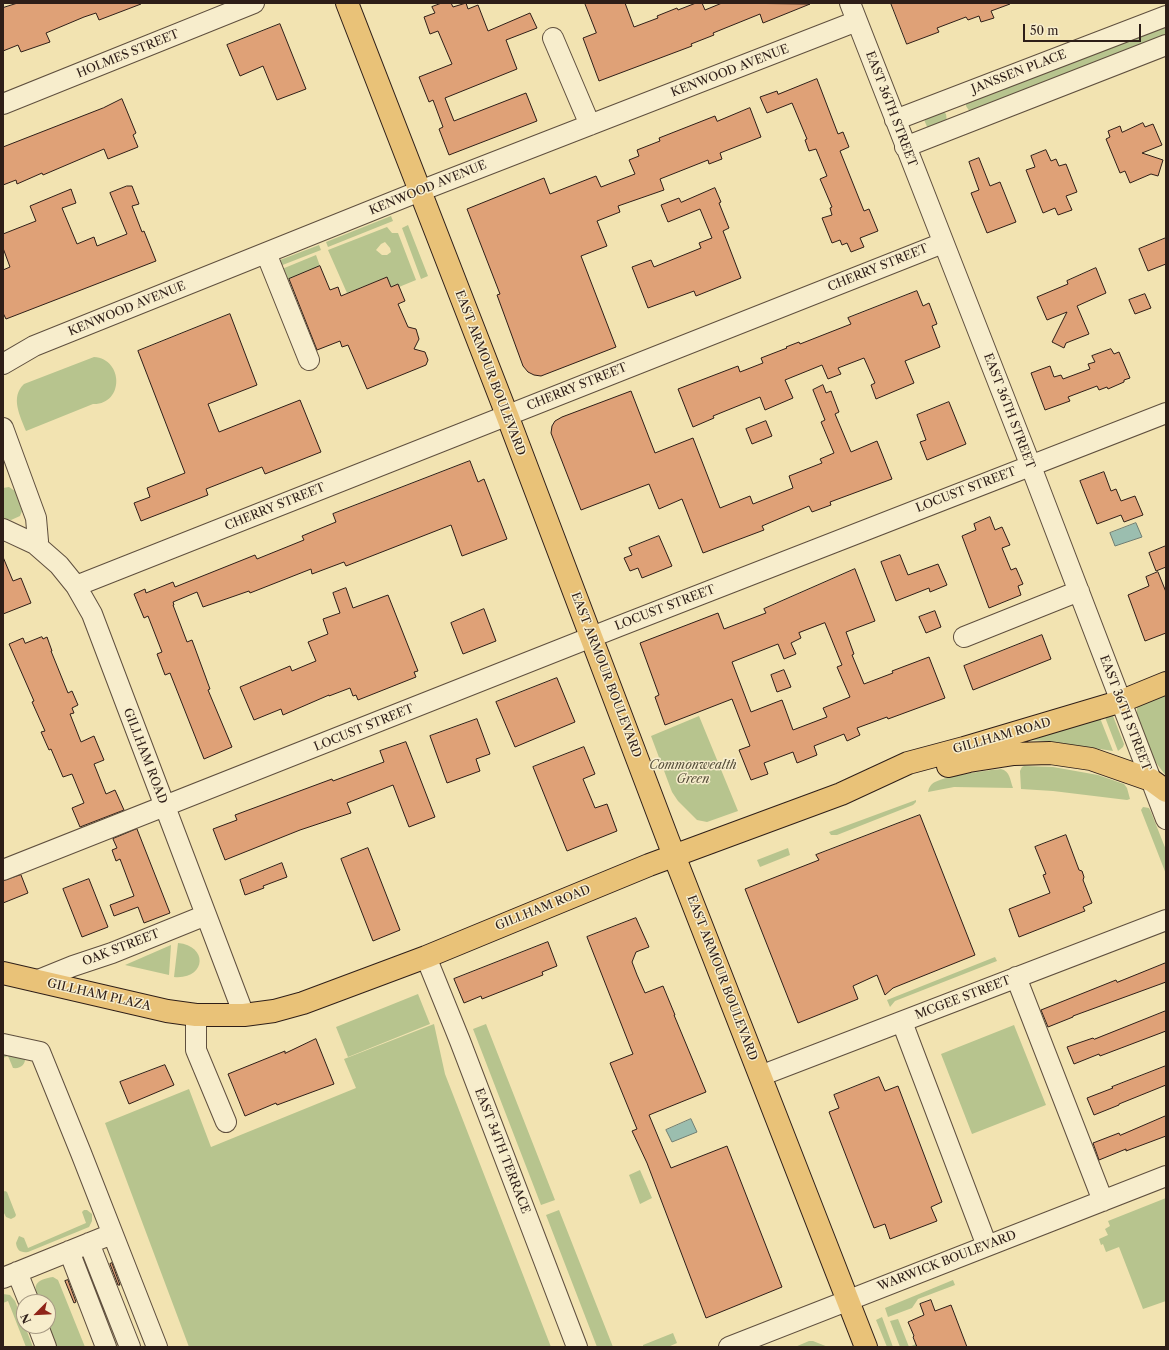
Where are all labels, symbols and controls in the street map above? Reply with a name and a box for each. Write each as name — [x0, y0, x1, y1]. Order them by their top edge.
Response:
scale bar — [1025, 16, 1143, 42]
text: 50 m — [1030, 23, 1059, 38]
street label: HOLMES STREET — [75, 27, 181, 81]
street label: KENWOOD AVENUE — [669, 42, 791, 100]
street label: JANSSEN PLACE — [969, 47, 1069, 97]
street label: EAST 36TH STREET — [862, 49, 920, 169]
street label: KENWOOD AVENUE — [367, 158, 489, 218]
street label: CHERRY STREET — [826, 241, 930, 295]
street label: KENWOOD AVENUE — [66, 279, 188, 339]
street label: EAST ARMOUR BOULEVARD — [452, 288, 528, 458]
street label: EAST 36TH STREET — [980, 351, 1038, 471]
street label: CHERRY STREET — [525, 360, 629, 414]
street label: LOCUST STREET — [914, 464, 1018, 516]
street label: CHERRY STREET — [223, 480, 327, 534]
street label: LOCUST STREET — [613, 582, 717, 634]
street label: EAST ARMOUR BOULEVARD — [568, 590, 644, 760]
street label: EAST 36TH STREET — [1096, 653, 1154, 773]
street label: LOCUST STREET — [312, 701, 416, 755]
street label: GILLHAM ROAD — [120, 706, 170, 806]
street label: GILLHAM ROAD — [951, 715, 1053, 757]
park label: Commonwealth Green — [649, 759, 737, 787]
street label: GILLHAM ROAD — [493, 882, 593, 934]
street label: EAST ARMOUR BOULEVARD — [684, 893, 760, 1063]
street label: OAK STREET — [80, 927, 162, 969]
street label: MCGEE STREET — [913, 973, 1013, 1023]
street label: GILLHAM PLAZA — [46, 976, 152, 1014]
street label: EAST 34TH TERRACE — [471, 1086, 533, 1216]
street label: WARWICK BOULEVARD — [876, 1228, 1018, 1294]
north arrow — [16, 1294, 56, 1334]
text: N — [18, 1311, 34, 1326]

